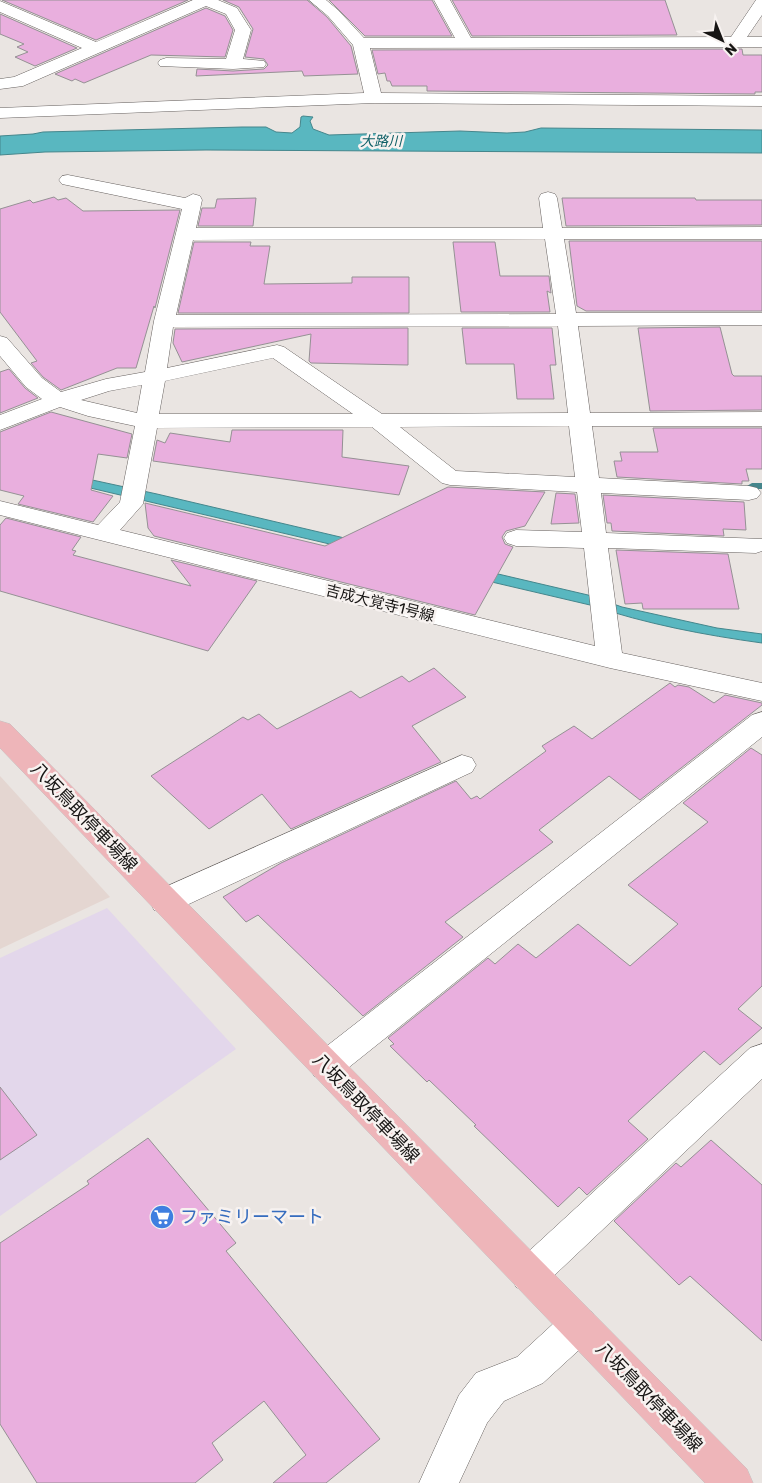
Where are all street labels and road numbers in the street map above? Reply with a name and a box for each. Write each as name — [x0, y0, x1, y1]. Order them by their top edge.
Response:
street label: 吉成大覚寺1号線 — [324, 581, 436, 625]
street label: 八坂鳥取停車場線 — [26, 758, 142, 876]
street label: 八坂鳥取停車場線 — [308, 1049, 424, 1167]
street label: 八坂鳥取停車場線 — [591, 1338, 707, 1456]

